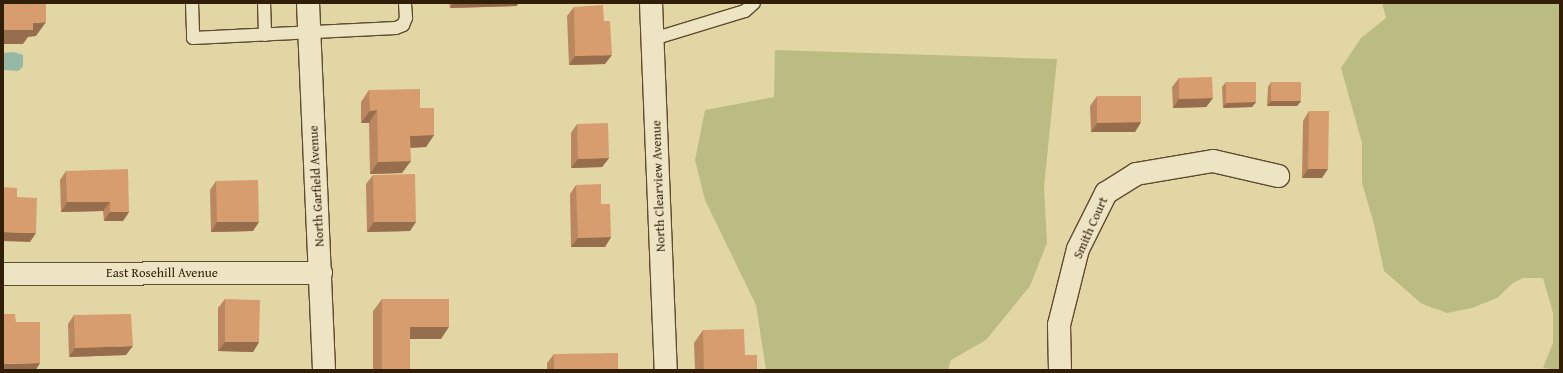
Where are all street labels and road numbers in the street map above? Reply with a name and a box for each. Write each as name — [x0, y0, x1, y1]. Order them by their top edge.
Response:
street label: North Clearview Avenue — [649, 120, 669, 252]
street label: North Garfield Avenue — [306, 125, 328, 247]
street label: Smith Court — [1070, 195, 1112, 261]
street label: East Rosehill Avenue — [106, 265, 218, 281]

